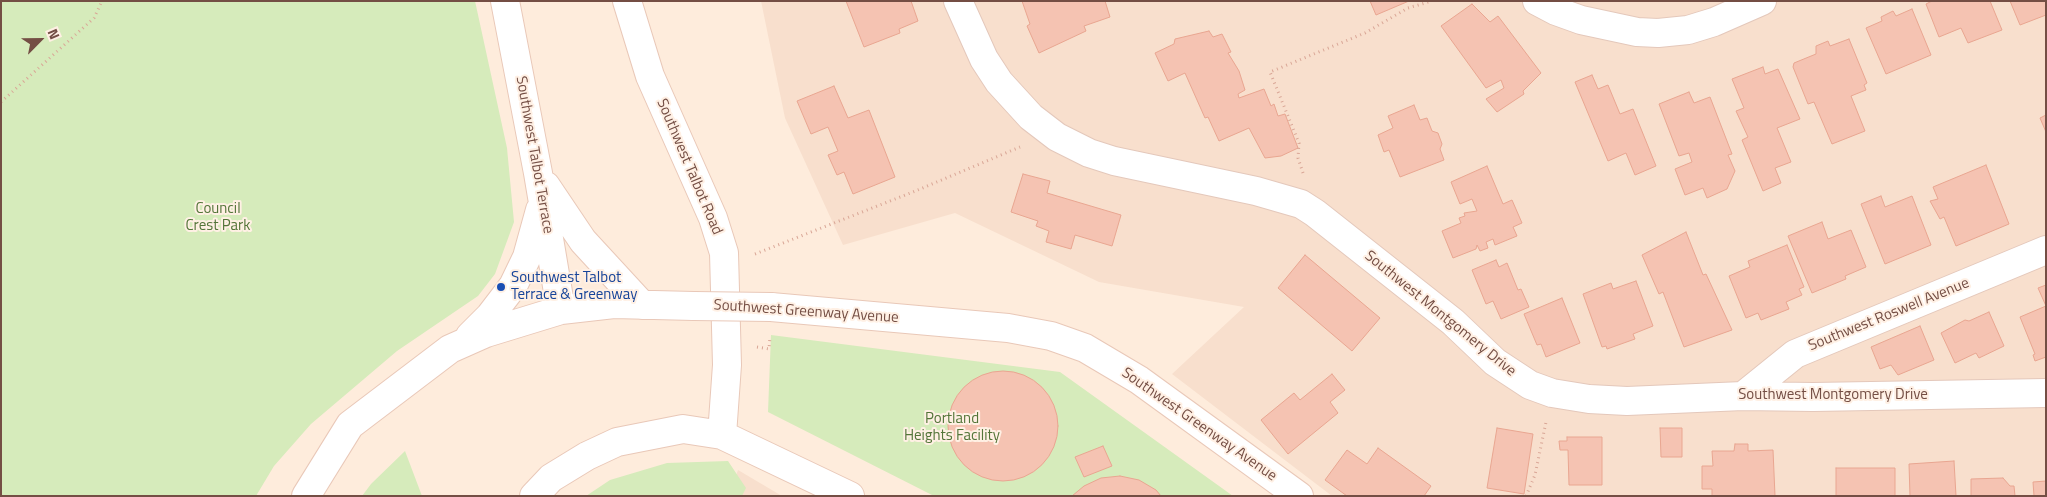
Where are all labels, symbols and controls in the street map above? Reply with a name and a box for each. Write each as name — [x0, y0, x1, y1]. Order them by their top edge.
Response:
north arrow — [15, 15, 65, 65]
text: N — [43, 25, 66, 43]
street label: Southwest Talbot Terrace — [511, 75, 557, 235]
street label: Southwest Talbot Road — [652, 96, 726, 238]
park label: Council Crest Park — [186, 200, 250, 235]
street label: Southwest Montgomery Drive — [1361, 247, 1519, 381]
place label: Southwest Talbot Terrace & Greenway — [511, 269, 637, 304]
street label: Southwest Roswell Avenue — [1806, 274, 1972, 356]
marker: Southwest Talbot Terrace & Greenway — [495, 281, 507, 293]
street label: Southwest Greenway Avenue — [713, 297, 899, 327]
street label: Southwest Greenway Avenue — [1118, 364, 1280, 486]
street label: Southwest Montgomery Drive — [1738, 386, 1928, 404]
park label: Portland Heights Facility — [904, 410, 1000, 445]

